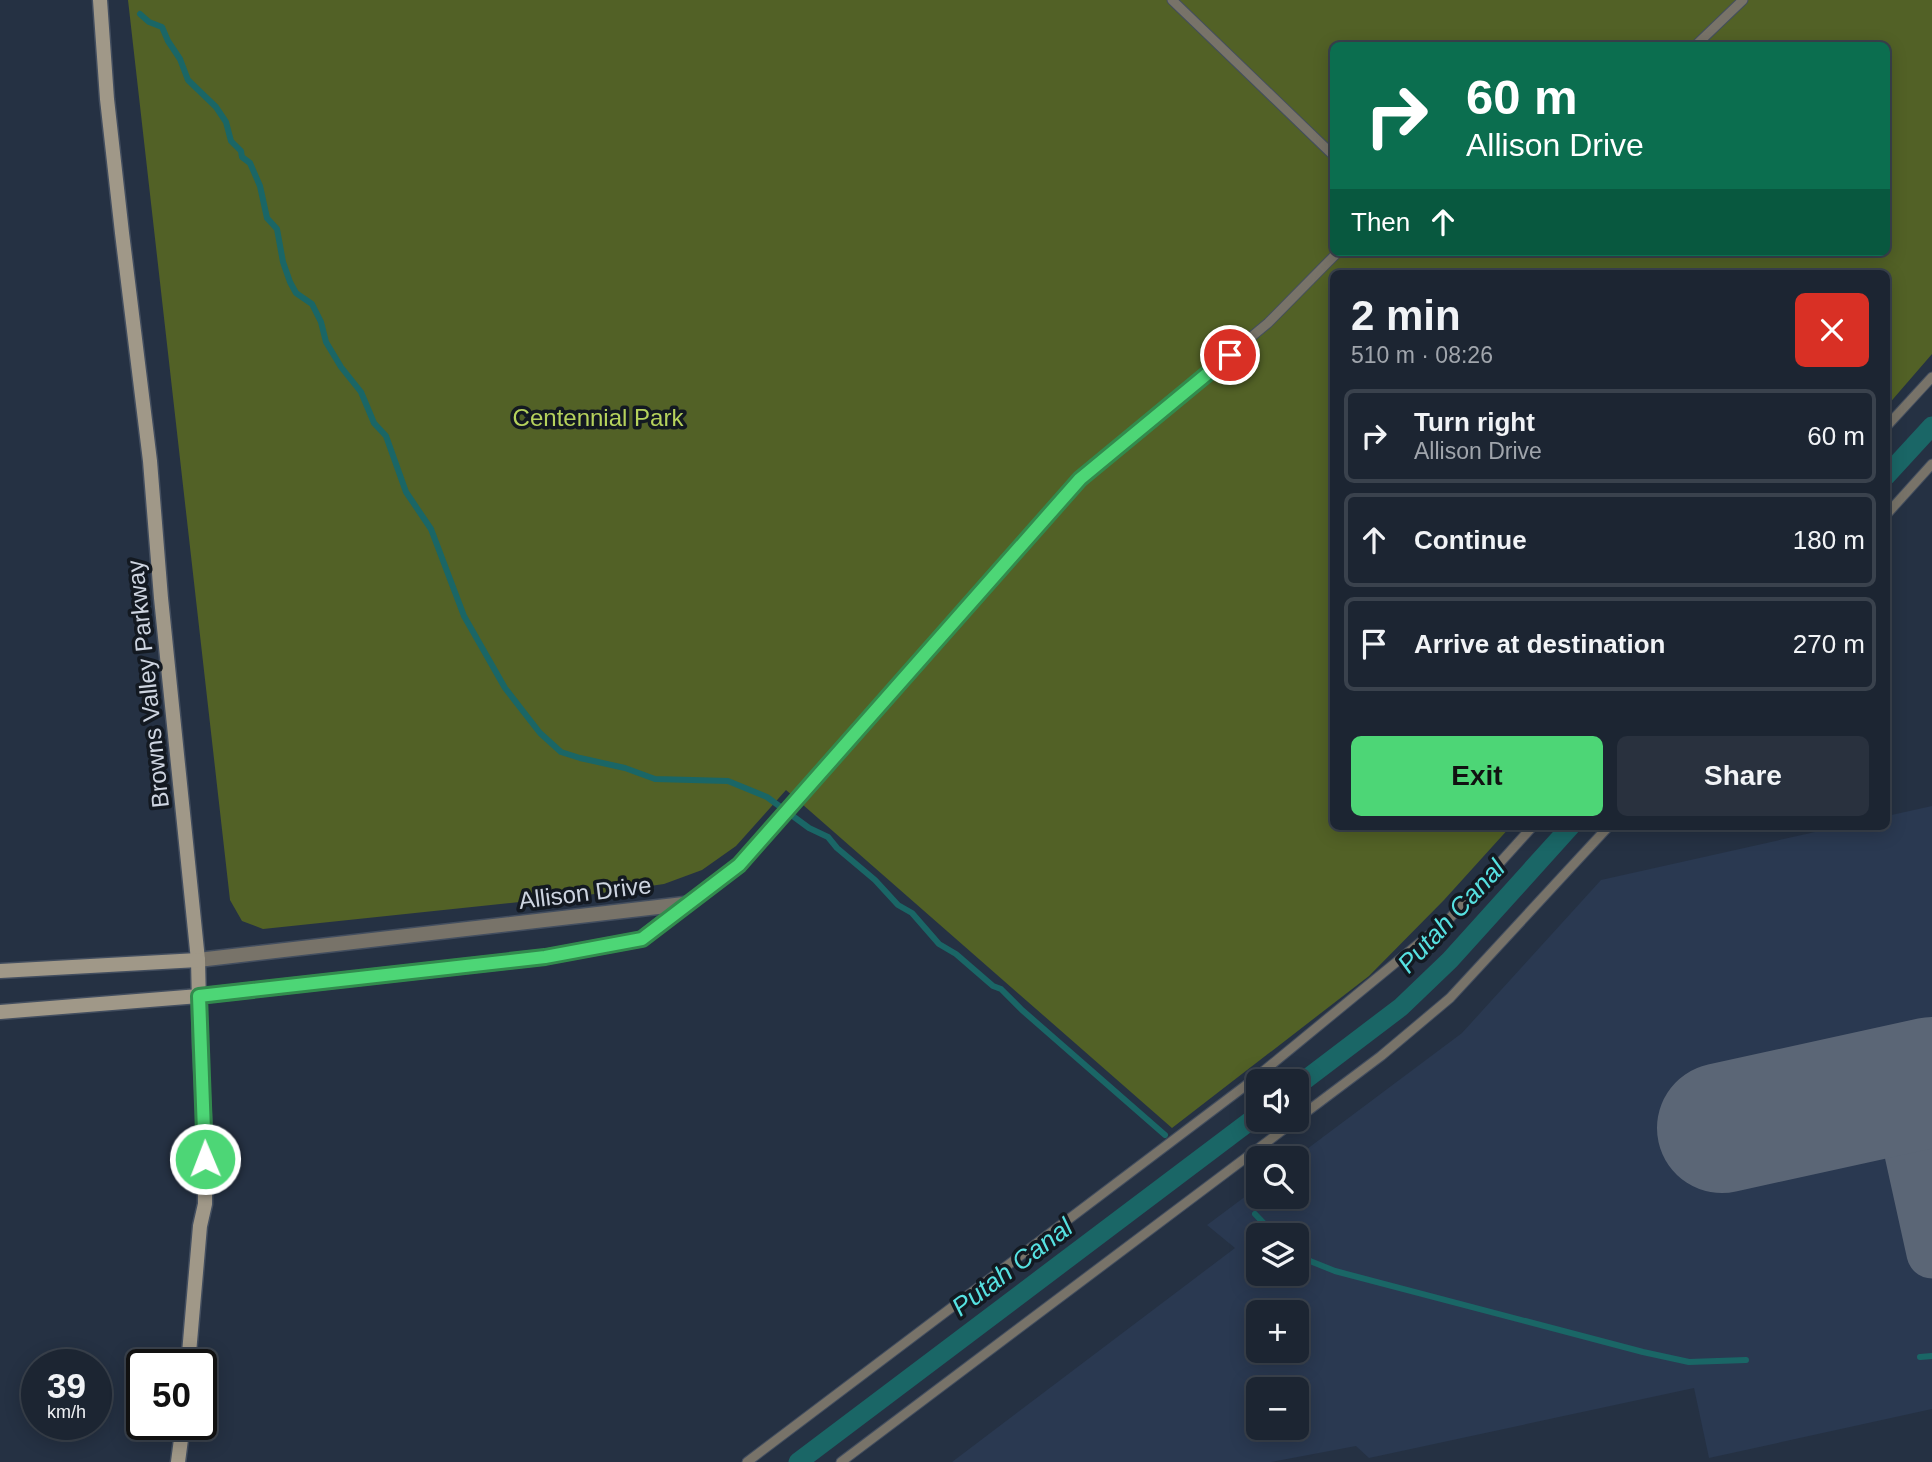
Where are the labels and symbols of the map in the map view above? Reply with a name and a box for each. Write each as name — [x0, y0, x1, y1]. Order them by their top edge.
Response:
pin — [1200, 325, 1260, 385]
park label: Centennial Park — [513, 404, 684, 431]
street label: Browns Valley Parkway — [121, 559, 174, 809]
water label: Putah Canal — [1391, 853, 1512, 979]
street label: Allison Drive — [517, 871, 653, 914]
position arrow — [168, 1122, 242, 1196]
water label: Putah Canal — [946, 1211, 1079, 1322]
speed limit sign: 50 — [126, 1349, 217, 1440]

